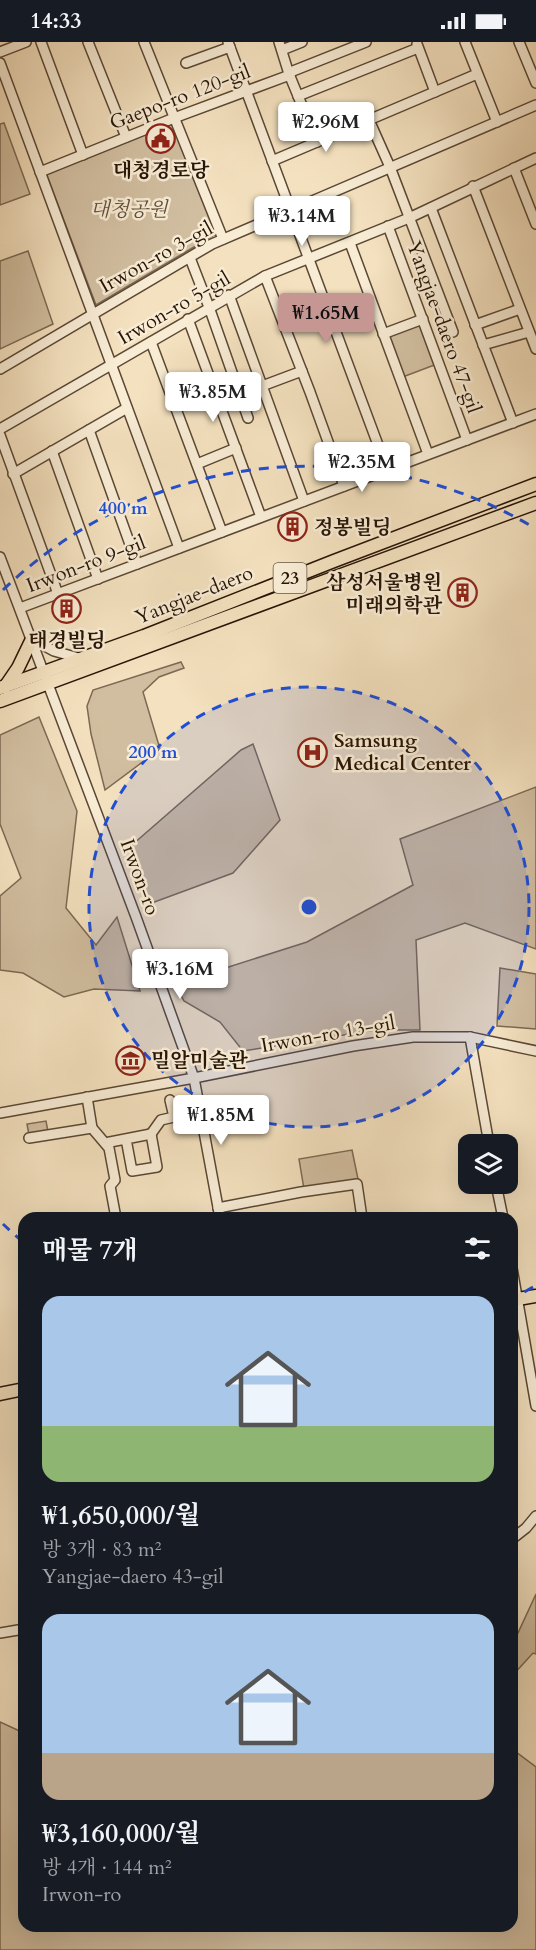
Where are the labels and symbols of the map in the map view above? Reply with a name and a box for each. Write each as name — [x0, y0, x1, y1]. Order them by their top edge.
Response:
street label: Gaepo-ro 120-gil — [106, 58, 254, 136]
pin: ₩2.96M — [277, 102, 375, 153]
public building icon: 대청경로당 — [145, 123, 177, 155]
place label: 대청경로당 — [113, 157, 210, 184]
park label: 대청공원 — [90, 196, 169, 223]
pin: ₩3.14M — [253, 196, 351, 247]
street label: Irwon-ro 3-gil — [94, 215, 218, 299]
street label: Yangjae-daero 47-gil — [400, 237, 488, 417]
street label: Irwon-ro 5-gil — [113, 265, 235, 351]
pin: ₩1.65M — [277, 293, 375, 344]
pin: ₩3.85M — [164, 372, 262, 423]
pin: ₩2.35M — [313, 442, 411, 493]
text: 400 m — [98, 496, 148, 521]
building icon: 정봉빌딩 — [277, 511, 309, 543]
place label: 정봉빌딩 — [314, 514, 391, 541]
street label: Irwon-ro 9-gil — [22, 529, 150, 599]
street label: Yangjae-daero — [131, 559, 257, 631]
road number: 23 — [274, 563, 306, 593]
place label: 삼성서울병원 미래의학관 — [326, 569, 443, 619]
building icon: 삼성서울병원 미래의학관 — [447, 577, 479, 609]
building icon: 태경빌딩 — [51, 593, 83, 625]
place label: 태경빌딩 — [28, 627, 106, 654]
place label: Samsung Medical Center — [334, 727, 472, 777]
hospital icon: Samsung Medical Center — [297, 736, 329, 768]
text: 200 m — [128, 740, 178, 765]
street label: Irwon-ro — [114, 835, 166, 919]
centre of rings — [299, 897, 319, 917]
pin: ₩3.16M — [131, 949, 229, 1000]
street label: Irwon-ro 13-gil — [259, 1009, 397, 1059]
museum icon: 밀알미술관 — [114, 1044, 146, 1076]
place label: 밀알미술관 — [151, 1047, 248, 1074]
pin: ₩1.85M — [172, 1095, 270, 1146]

